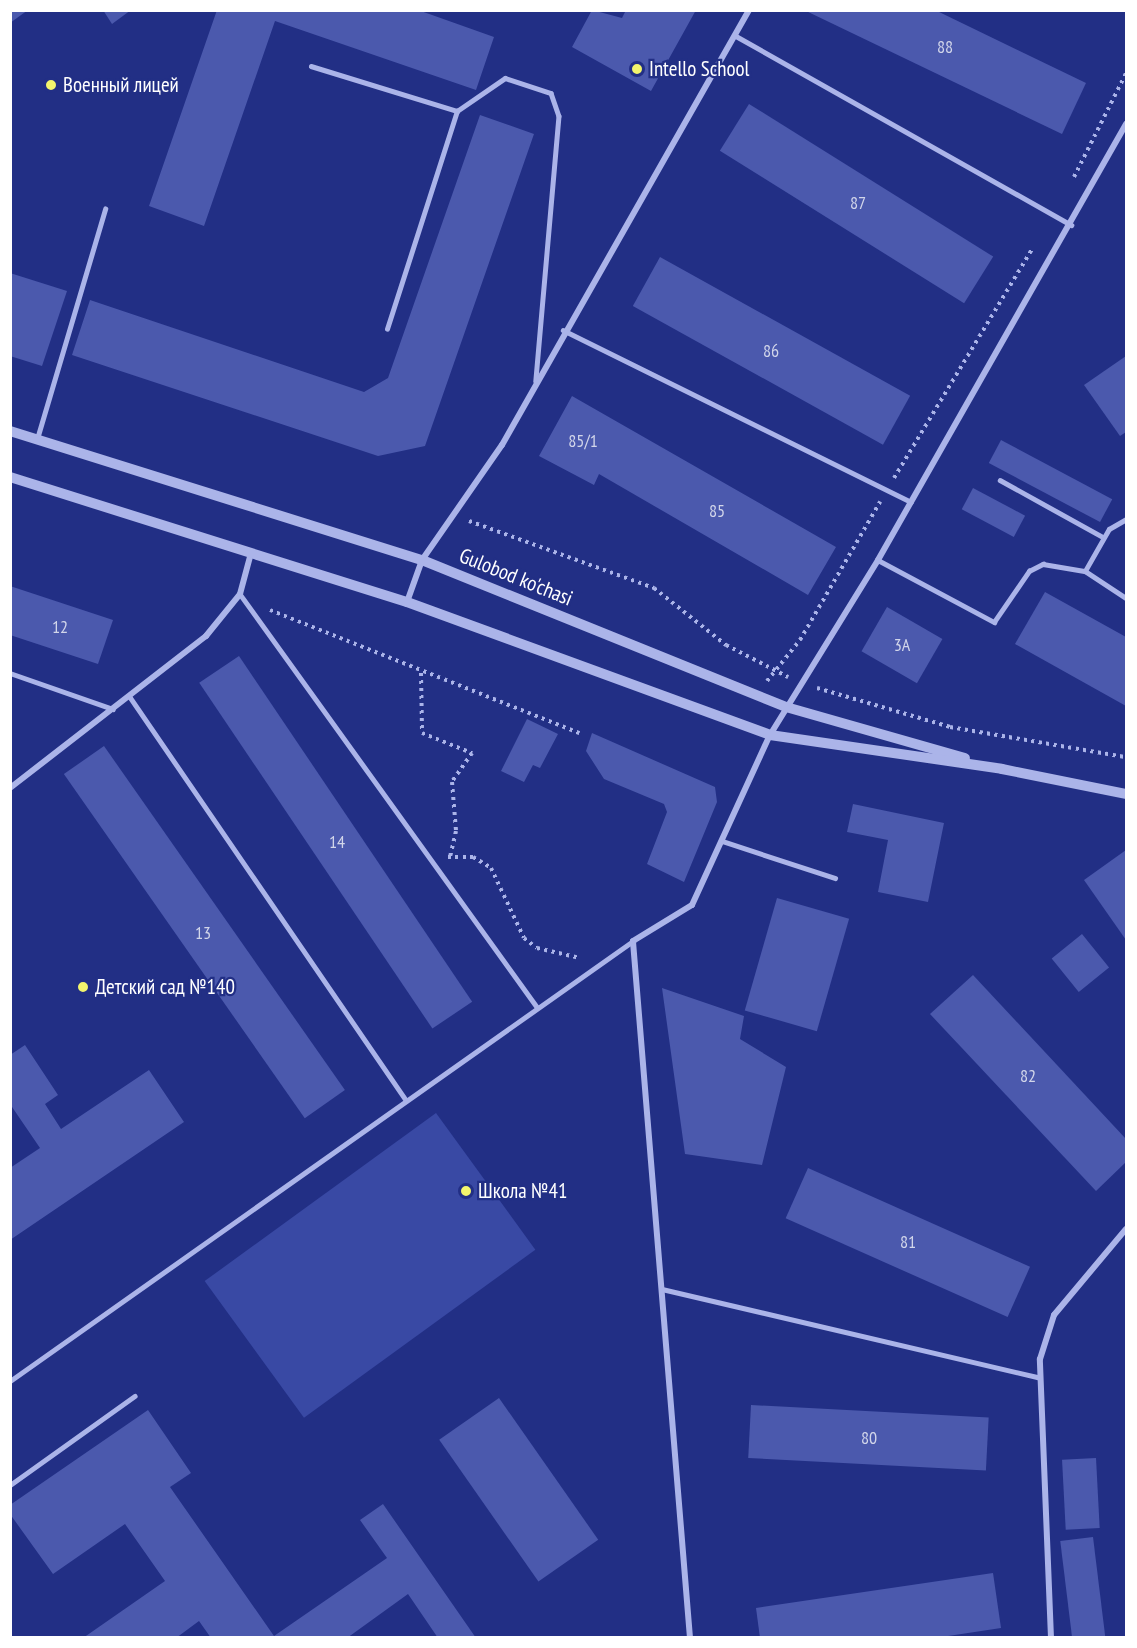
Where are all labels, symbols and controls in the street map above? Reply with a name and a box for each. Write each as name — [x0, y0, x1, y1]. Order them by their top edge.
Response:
house number: 88 — [937, 36, 953, 58]
place label: Intello School — [649, 56, 749, 82]
marker: Intello School — [630, 62, 644, 76]
place label: Военный лицей — [63, 72, 179, 98]
marker: Военный лицей — [44, 78, 58, 92]
house number: 87 — [850, 192, 866, 214]
house number: 86 — [763, 340, 779, 362]
house number: 85/1 — [568, 430, 598, 452]
house number: 85 — [709, 500, 725, 522]
street label: Gulobod ko'chasi — [456, 543, 576, 611]
house number: 12 — [52, 616, 68, 638]
house number: 3A — [894, 634, 910, 656]
house number: 14 — [329, 831, 345, 853]
house number: 13 — [195, 922, 211, 944]
place label: Детский сад №140 — [95, 974, 235, 1000]
marker: Детский сад №140 — [76, 980, 90, 994]
house number: 82 — [1020, 1065, 1036, 1087]
place label: Школа №41 — [478, 1178, 567, 1204]
marker: Школа №41 — [459, 1184, 473, 1198]
house number: 81 — [900, 1231, 916, 1253]
house number: 80 — [861, 1427, 877, 1449]

